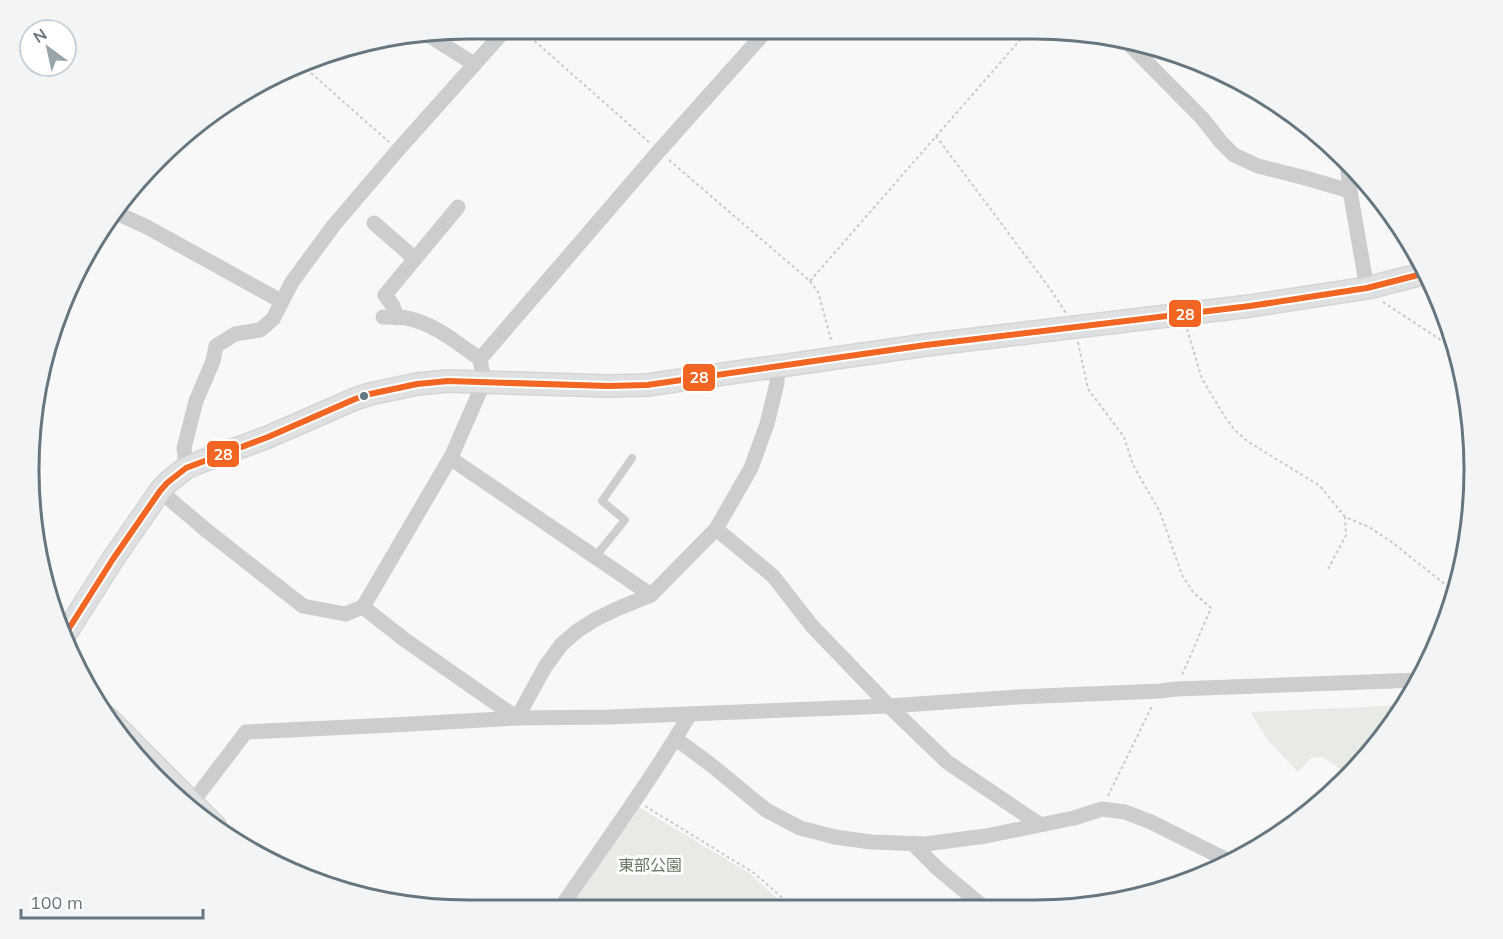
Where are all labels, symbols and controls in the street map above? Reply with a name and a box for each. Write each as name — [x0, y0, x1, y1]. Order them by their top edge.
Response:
north arrow — [18, 18, 78, 78]
text: N — [29, 24, 50, 47]
line badge: 28 — [1168, 299, 1202, 328]
text: 28 — [1175, 304, 1195, 324]
line badge: 28 — [682, 363, 716, 392]
text: 28 — [689, 367, 709, 387]
unlabelled marker — [358, 390, 370, 402]
line badge: 28 — [206, 440, 240, 468]
text: 28 — [213, 444, 233, 464]
park label: 東部公園 — [618, 855, 682, 875]
scale bar — [21, 882, 202, 920]
text: 100 m — [30, 891, 83, 914]

